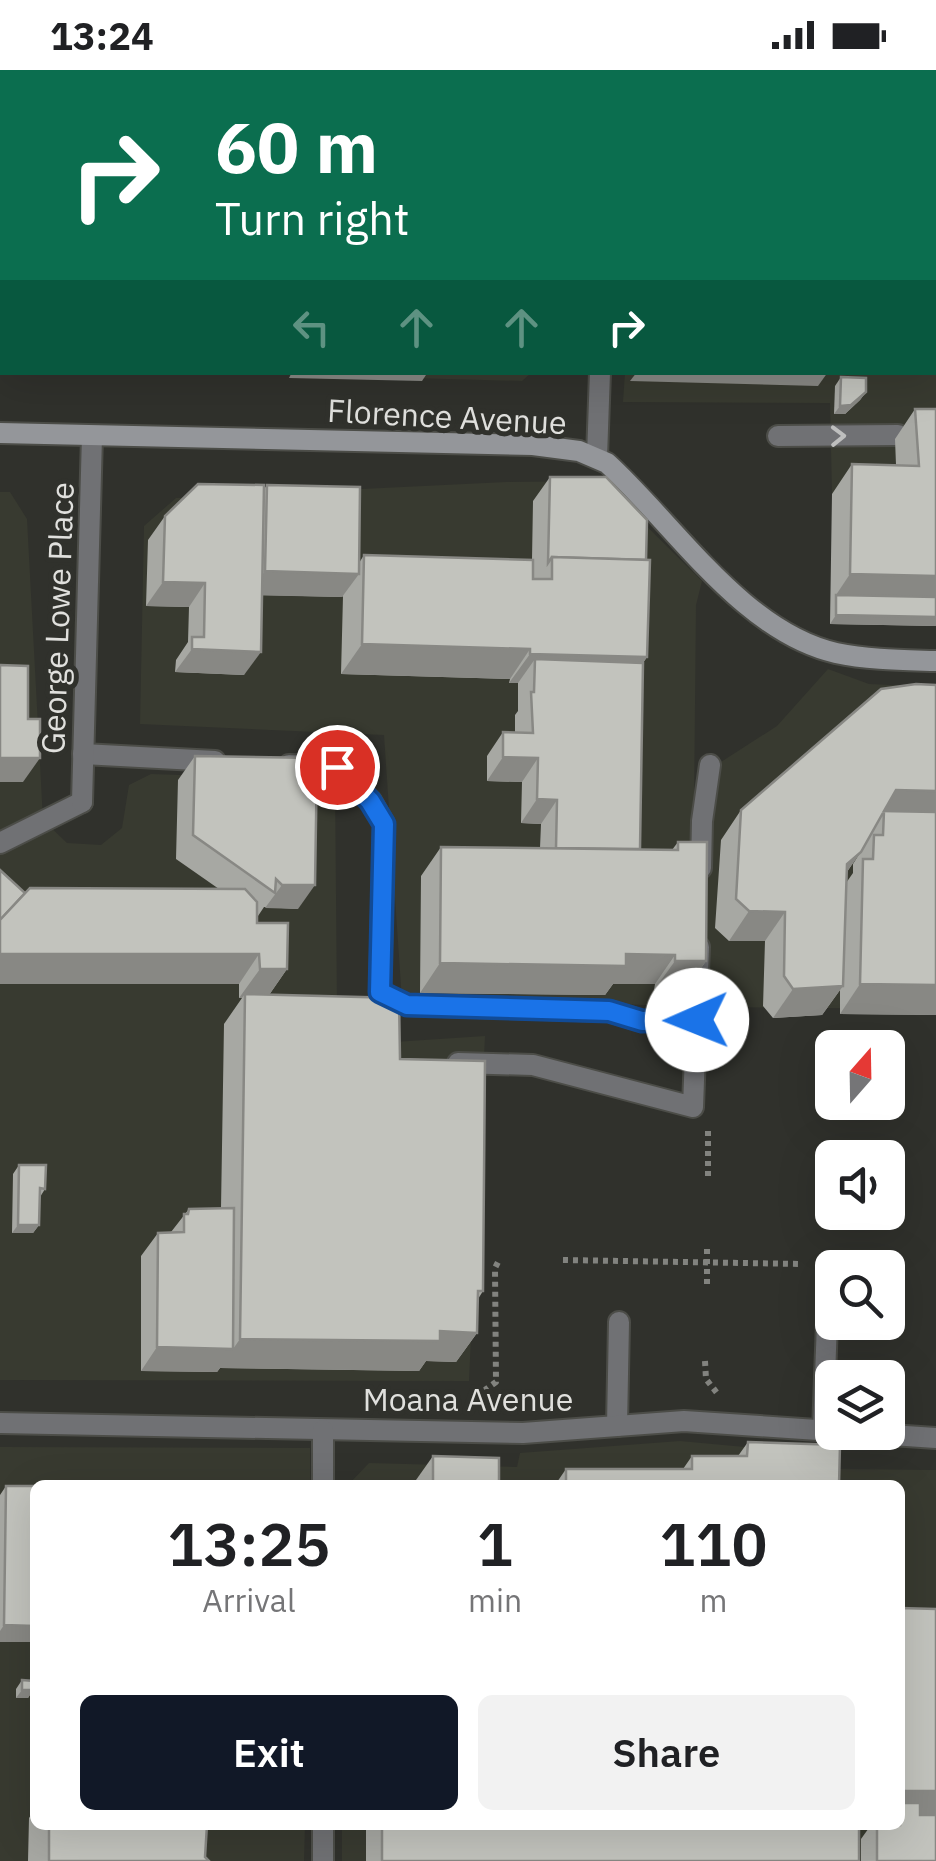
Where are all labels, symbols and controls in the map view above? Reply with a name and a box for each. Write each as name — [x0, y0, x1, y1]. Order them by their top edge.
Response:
text: 13:24 — [50, 11, 154, 60]
text: 60 m — [215, 101, 378, 192]
icon: right — [50, 110, 180, 240]
text: Turn right — [215, 189, 410, 247]
icon: left — [284, 300, 339, 355]
icon: ahead — [389, 300, 444, 355]
icon: ahead — [494, 300, 549, 355]
icon: right — [599, 300, 654, 355]
street label: Florence Avenue — [326, 389, 568, 443]
one-way arrow — [830, 425, 846, 447]
street label: George Lowe Place — [31, 481, 83, 755]
pin — [295, 725, 380, 810]
icon: arrive — [310, 740, 365, 795]
position arrow — [645, 968, 749, 1072]
north arrow — [815, 1030, 905, 1120]
map controls — [815, 1030, 905, 1450]
button: sound — [815, 1140, 905, 1230]
button: search — [815, 1250, 905, 1340]
button: layers — [815, 1360, 905, 1450]
street label: Moana Avenue — [363, 1378, 573, 1420]
text: 13:25 — [167, 1504, 331, 1583]
text: 1 — [477, 1504, 513, 1583]
text: 110 — [660, 1504, 768, 1583]
text: Arrival — [202, 1579, 296, 1621]
text: min — [468, 1579, 522, 1621]
text: m — [700, 1579, 728, 1621]
button: Exit — [80, 1695, 458, 1810]
button: Share — [478, 1695, 855, 1810]

